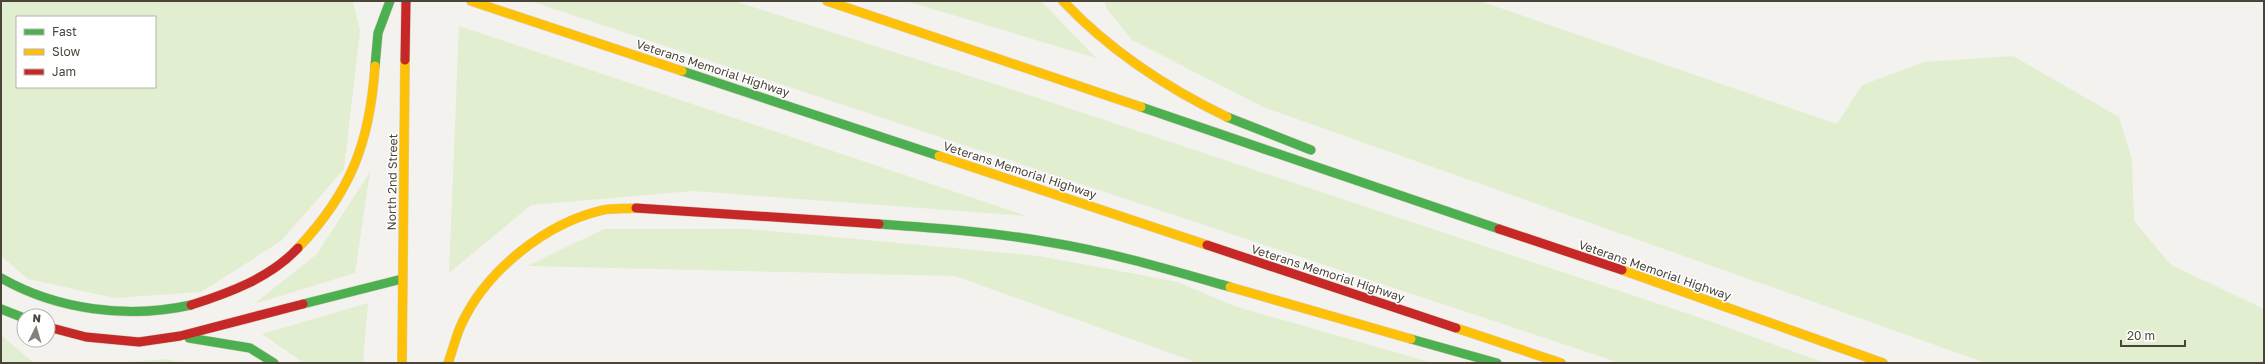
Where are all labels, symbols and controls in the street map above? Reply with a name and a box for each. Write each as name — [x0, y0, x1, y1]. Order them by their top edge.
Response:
legend — [16, 16, 156, 88]
text: Fast — [52, 24, 77, 39]
street label: Veterans Memorial Highway — [634, 36, 792, 100]
text: Slow — [52, 44, 80, 59]
text: Jam — [52, 64, 76, 79]
street label: North 2nd Street — [384, 133, 400, 230]
street label: Veterans Memorial Highway — [941, 138, 1099, 202]
street label: Veterans Memorial Highway — [1577, 237, 1734, 303]
street label: Veterans Memorial Highway — [1249, 241, 1407, 305]
north arrow — [16, 308, 56, 348]
text: N — [32, 311, 42, 324]
scale bar — [2121, 322, 2185, 348]
text: 20 m — [2127, 328, 2155, 343]

